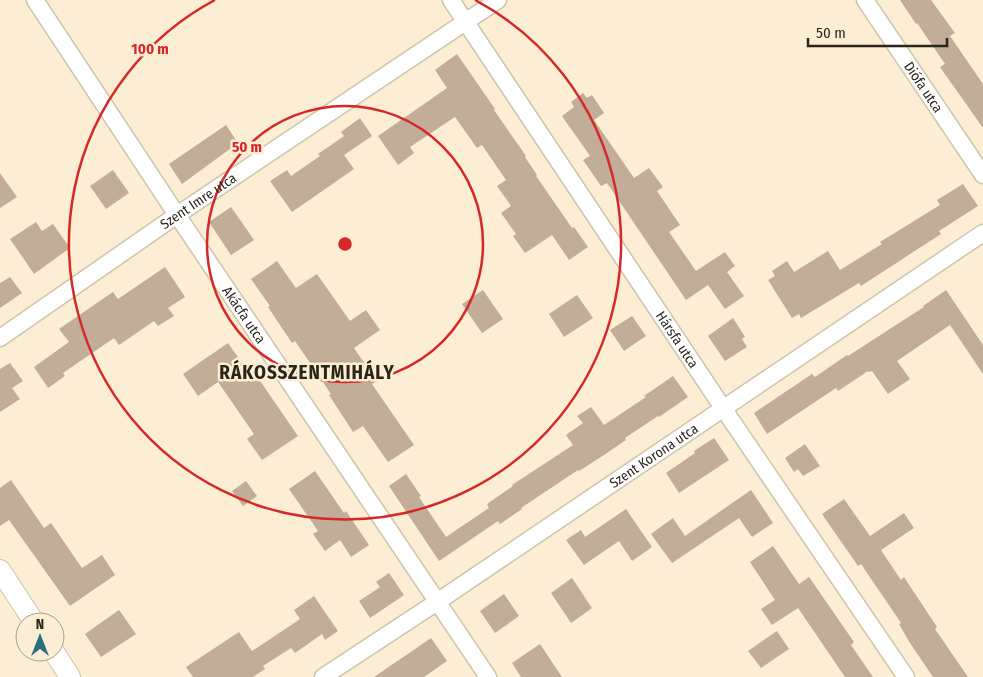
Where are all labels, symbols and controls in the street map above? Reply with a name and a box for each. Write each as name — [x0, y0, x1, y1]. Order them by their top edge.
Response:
scale bar — [808, 15, 947, 47]
text: 50 m — [816, 24, 846, 42]
text: 100 m — [131, 40, 169, 58]
street label: Diófa utca — [901, 58, 947, 116]
text: 50 m — [232, 138, 262, 156]
street label: Szent Imre utca — [157, 169, 240, 233]
centre of rings — [336, 235, 354, 253]
street label: Akácfa utca — [219, 283, 270, 347]
street label: Hársfa utca — [652, 308, 702, 371]
district label: RÁKOSSZENTMIHÁLY — [219, 359, 395, 384]
street label: Szent Korona utca — [606, 420, 701, 491]
north arrow — [15, 612, 65, 662]
text: N — [36, 616, 44, 633]

